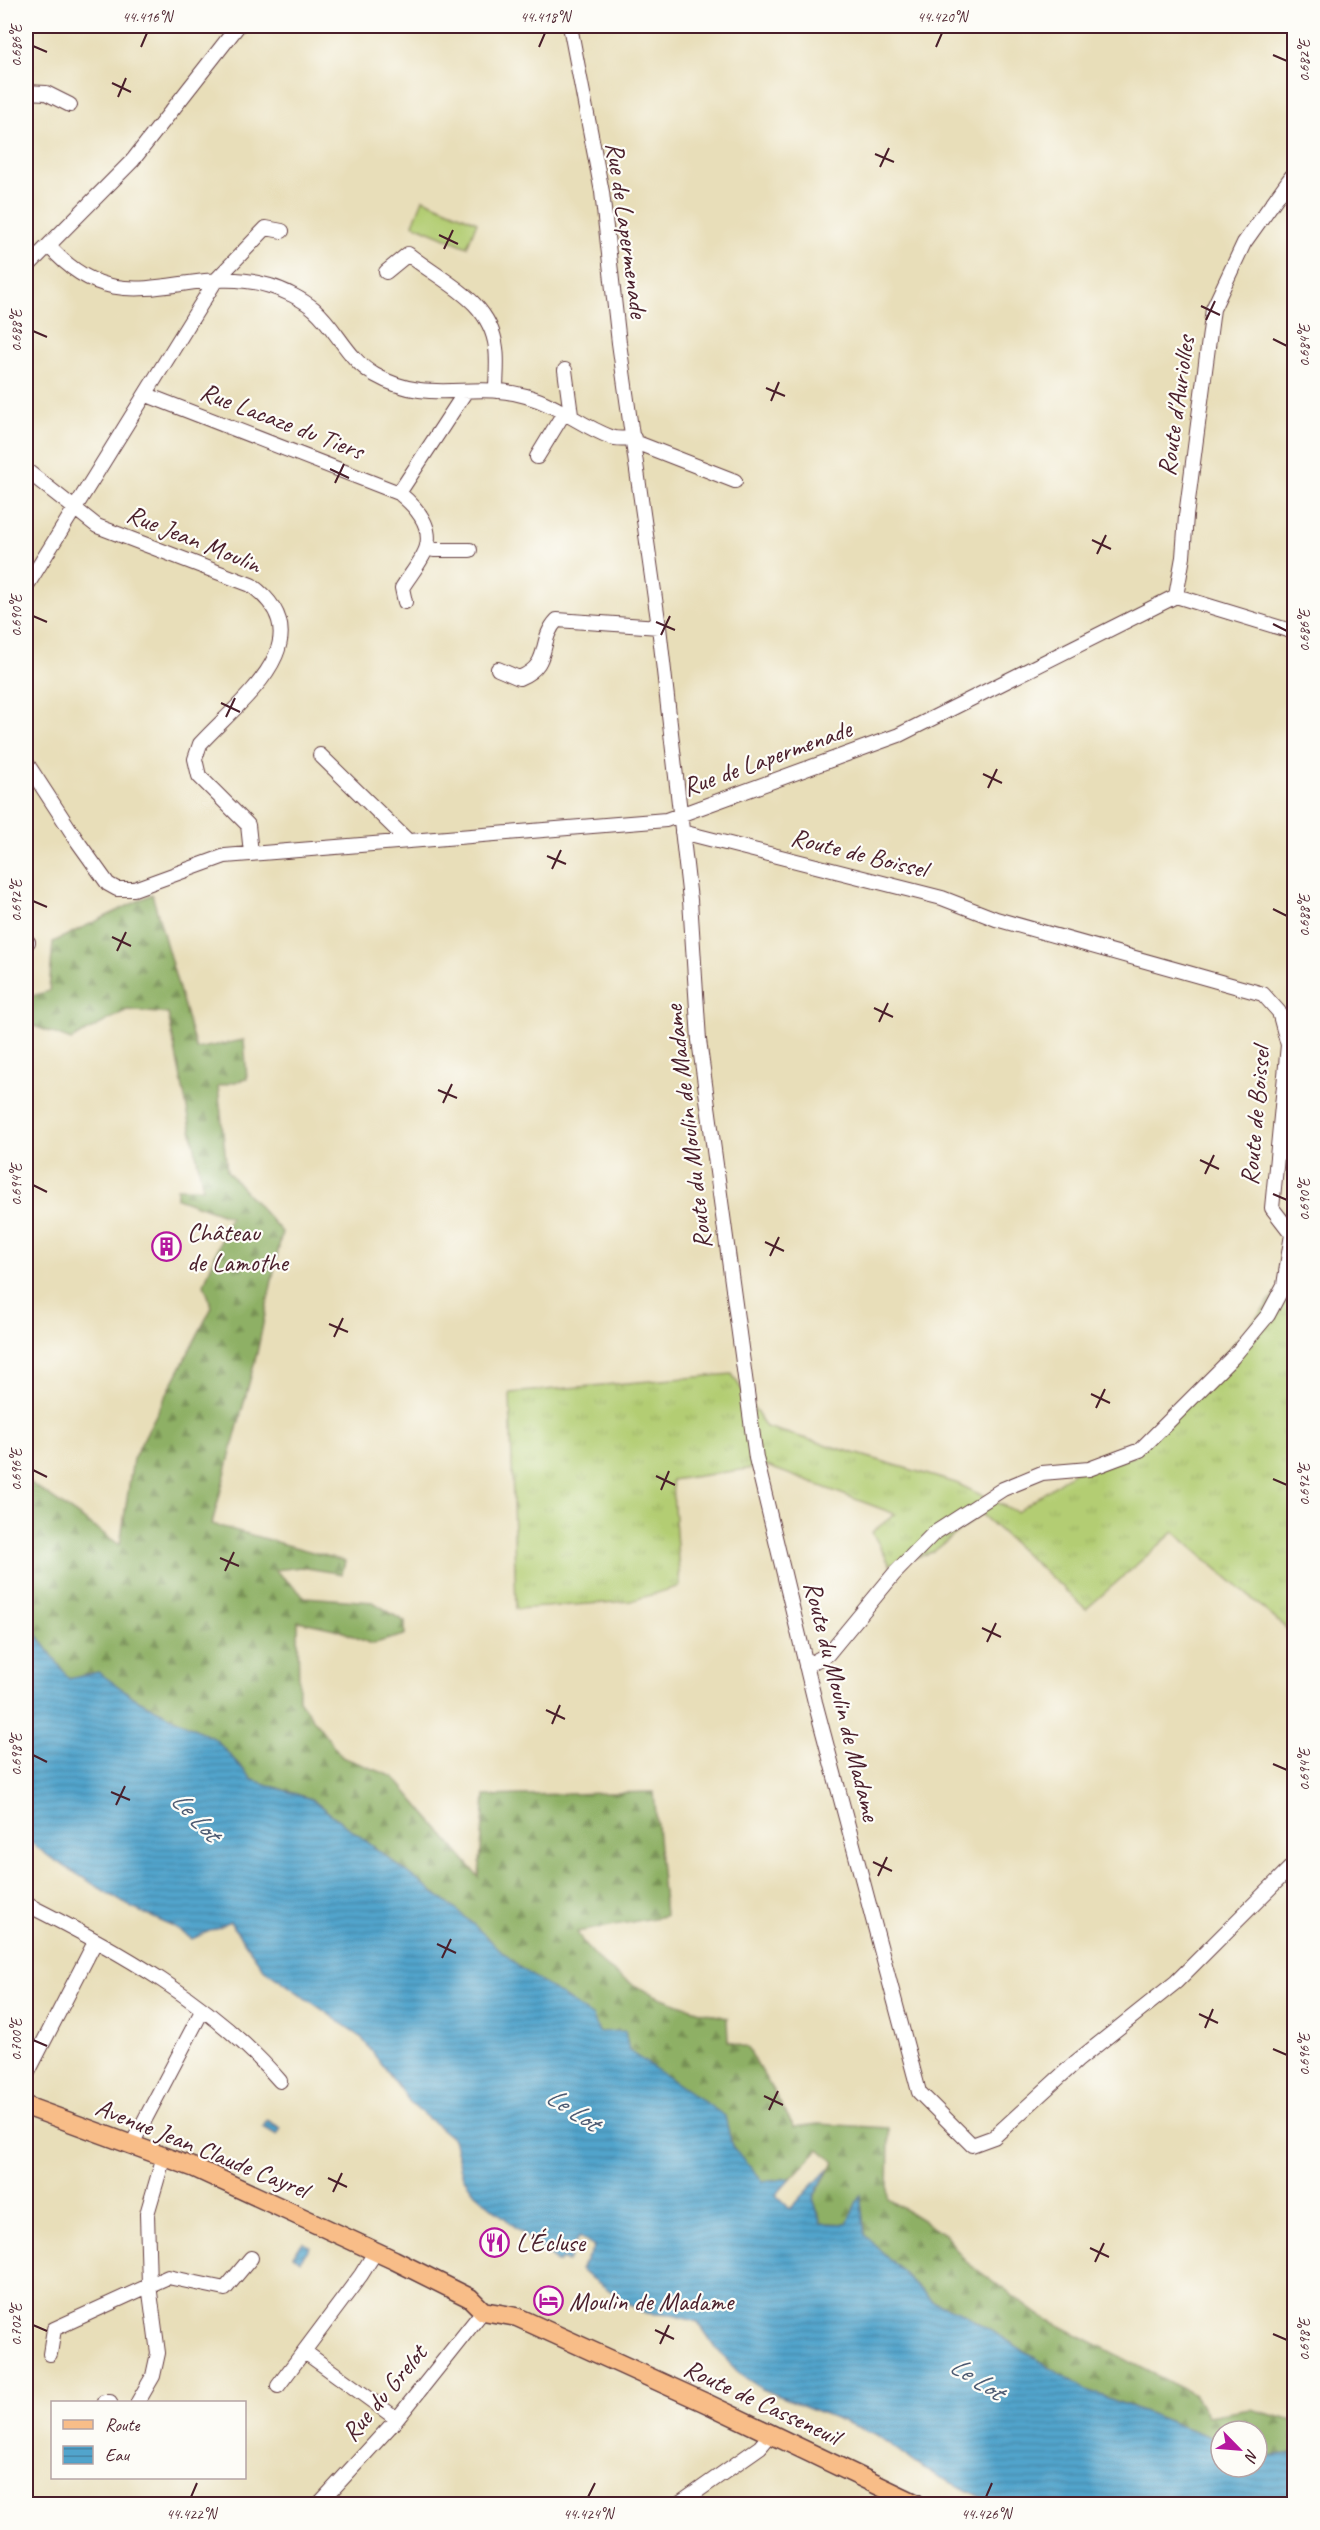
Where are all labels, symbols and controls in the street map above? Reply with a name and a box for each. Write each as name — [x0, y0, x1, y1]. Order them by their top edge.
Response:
text: 44.416°N — [122, 8, 175, 27]
text: 44.418°N — [520, 8, 573, 27]
text: 44.420°N — [917, 8, 970, 27]
text: 0.686°E — [7, 23, 26, 67]
text: 0.682°E — [1295, 38, 1314, 82]
street label: Rue de Lapermenade — [598, 140, 656, 322]
text: 0.688°E — [7, 308, 26, 352]
text: 0.684°E — [1295, 323, 1314, 367]
street label: Route d'Auriolles — [1150, 332, 1202, 478]
street label: Rue Lacaze du Tiers — [196, 375, 370, 468]
street label: Rue Jean Moulin — [122, 497, 267, 581]
text: 0.690°E — [7, 593, 26, 637]
text: 0.686°E — [1295, 608, 1314, 652]
street label: Rue de Lapermenade — [678, 712, 857, 804]
street label: Route de Boissel — [788, 820, 935, 887]
text: 0.692°E — [7, 878, 26, 922]
text: 0.688°E — [1295, 893, 1314, 937]
street label: Route du Moulin de Madame — [656, 1002, 719, 1251]
street label: Route de Boissel — [1233, 1041, 1278, 1187]
text: 0.694°E — [7, 1162, 26, 1206]
text: 0.690°E — [1295, 1177, 1314, 1221]
place label: Château de Lamothe — [187, 1216, 290, 1279]
building icon: Château de Lamothe — [150, 1231, 182, 1263]
text: 0.696°E — [7, 1447, 26, 1491]
text: 0.692°E — [1295, 1462, 1314, 1506]
street label: Route du Moulin de Madame — [796, 1578, 888, 1826]
text: 0.698°E — [7, 1732, 26, 1776]
text: 0.694°E — [1295, 1747, 1314, 1791]
water label: Le Lot — [164, 1784, 231, 1852]
text: 0.700°E — [7, 2017, 26, 2061]
text: 0.696°E — [1295, 2032, 1314, 2076]
water label: Le Lot — [540, 2079, 610, 2142]
street label: Avenue Jean Claude Cayrel — [91, 2090, 318, 2207]
restaurant icon: L'Écluse — [479, 2226, 511, 2258]
place label: L'Écluse — [516, 2226, 586, 2259]
hotel icon: Moulin de Madame — [532, 2285, 564, 2317]
place label: Moulin de Madame — [569, 2285, 736, 2318]
text: 0.702°E — [7, 2302, 26, 2346]
text: 0.698°E — [1295, 2317, 1314, 2361]
street label: Rue du Grelot — [334, 2336, 436, 2448]
water label: Le Lot — [944, 2348, 1014, 2410]
street label: Route de Casseneuil — [679, 2351, 850, 2455]
legend — [51, 2401, 246, 2479]
text: Route — [105, 2414, 140, 2436]
north arrow — [1209, 2419, 1269, 2479]
text: Eau — [105, 2444, 130, 2466]
text: N — [1239, 2446, 1263, 2466]
text: 44.422°N — [166, 2505, 219, 2524]
text: 44.424°N — [563, 2505, 616, 2524]
text: 44.426°N — [961, 2505, 1014, 2524]

